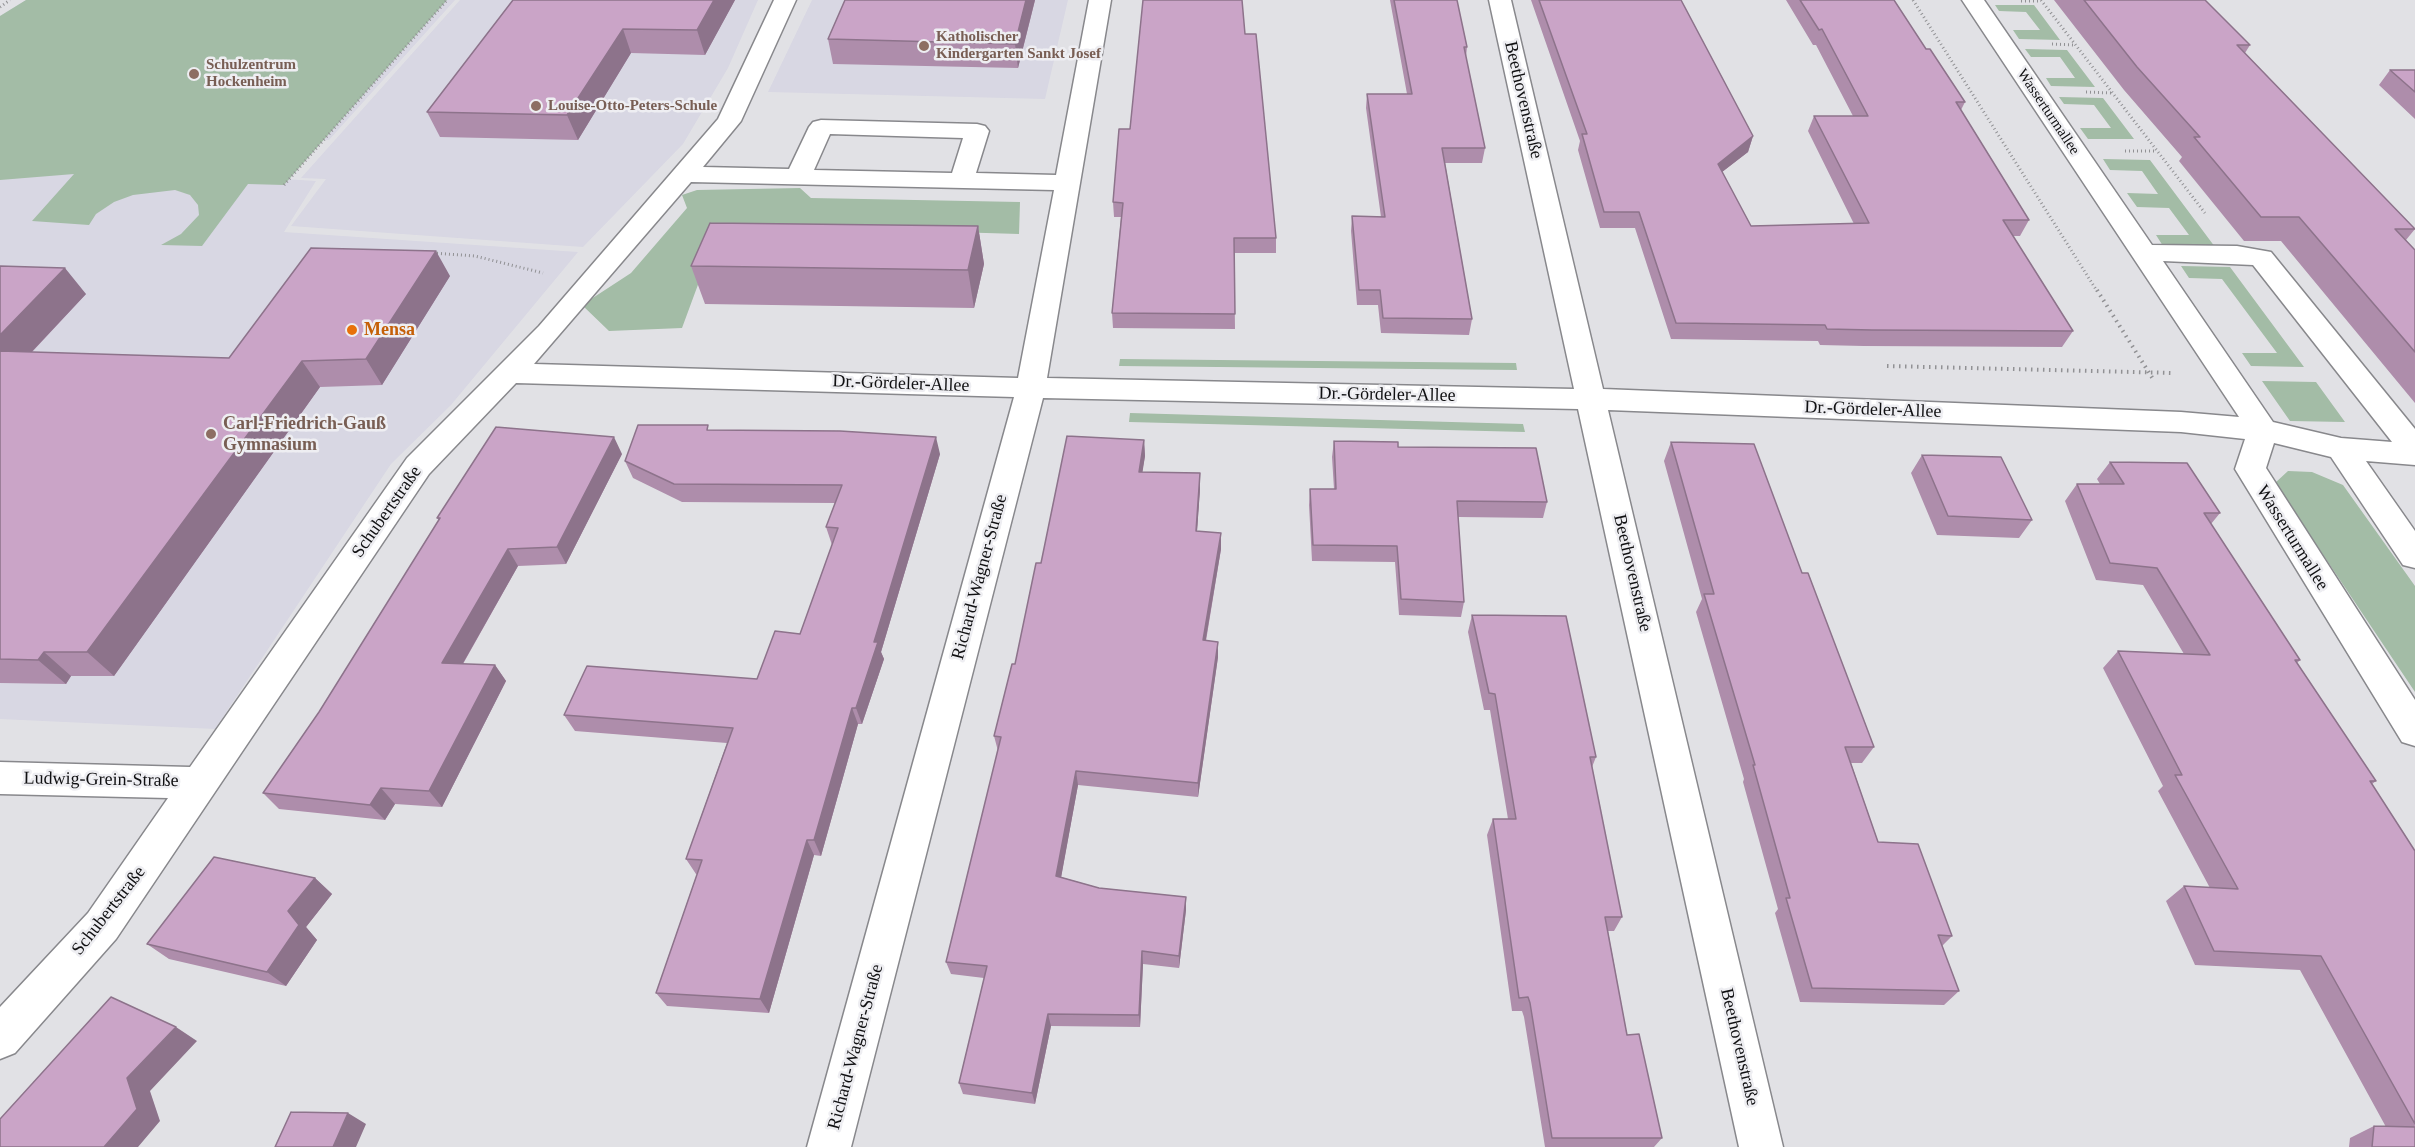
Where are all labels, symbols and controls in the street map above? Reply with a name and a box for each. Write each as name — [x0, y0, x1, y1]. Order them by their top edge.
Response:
place label: Katholischer Kindergarten Sankt Josef — [936, 28, 1101, 63]
marker: Katholischer Kindergarten Sankt Josef — [917, 39, 931, 53]
street label: Beethovenstraße — [1499, 39, 1547, 161]
place label: Schulzentrum Hockenheim — [206, 56, 296, 91]
street label: Wasserturmallee — [2013, 66, 2083, 158]
marker: Schulzentrum Hockenheim — [187, 67, 201, 81]
place label: Louise-Otto-Peters-Schule — [548, 97, 717, 115]
marker: Louise-Otto-Peters-Schule — [529, 99, 543, 113]
place label: Mensa — [364, 319, 415, 341]
marker: Mensa — [345, 323, 359, 337]
street label: Dr.-Gördeler-Allee — [832, 371, 970, 397]
street label: Dr.-Gördeler-Allee — [1318, 383, 1456, 407]
street label: Dr.-Gördeler-Allee — [1804, 397, 1942, 423]
place label: Carl-Friedrich-Gauß Gymnasium — [223, 413, 386, 456]
marker: Carl-Friedrich-Gauß Gymnasium — [204, 427, 218, 441]
street label: Schubertstraße — [347, 462, 427, 562]
street label: Wasserturmallee — [2251, 482, 2333, 594]
street label: Richard-Wagner-Straße — [948, 492, 1012, 662]
street label: Beethovenstraße — [1608, 512, 1656, 634]
street label: Ludwig-Grein-Straße — [23, 768, 179, 792]
street label: Schubertstraße — [68, 862, 150, 960]
street label: Richard-Wagner-Straße — [824, 962, 888, 1132]
street label: Beethovenstraße — [1715, 986, 1763, 1108]

